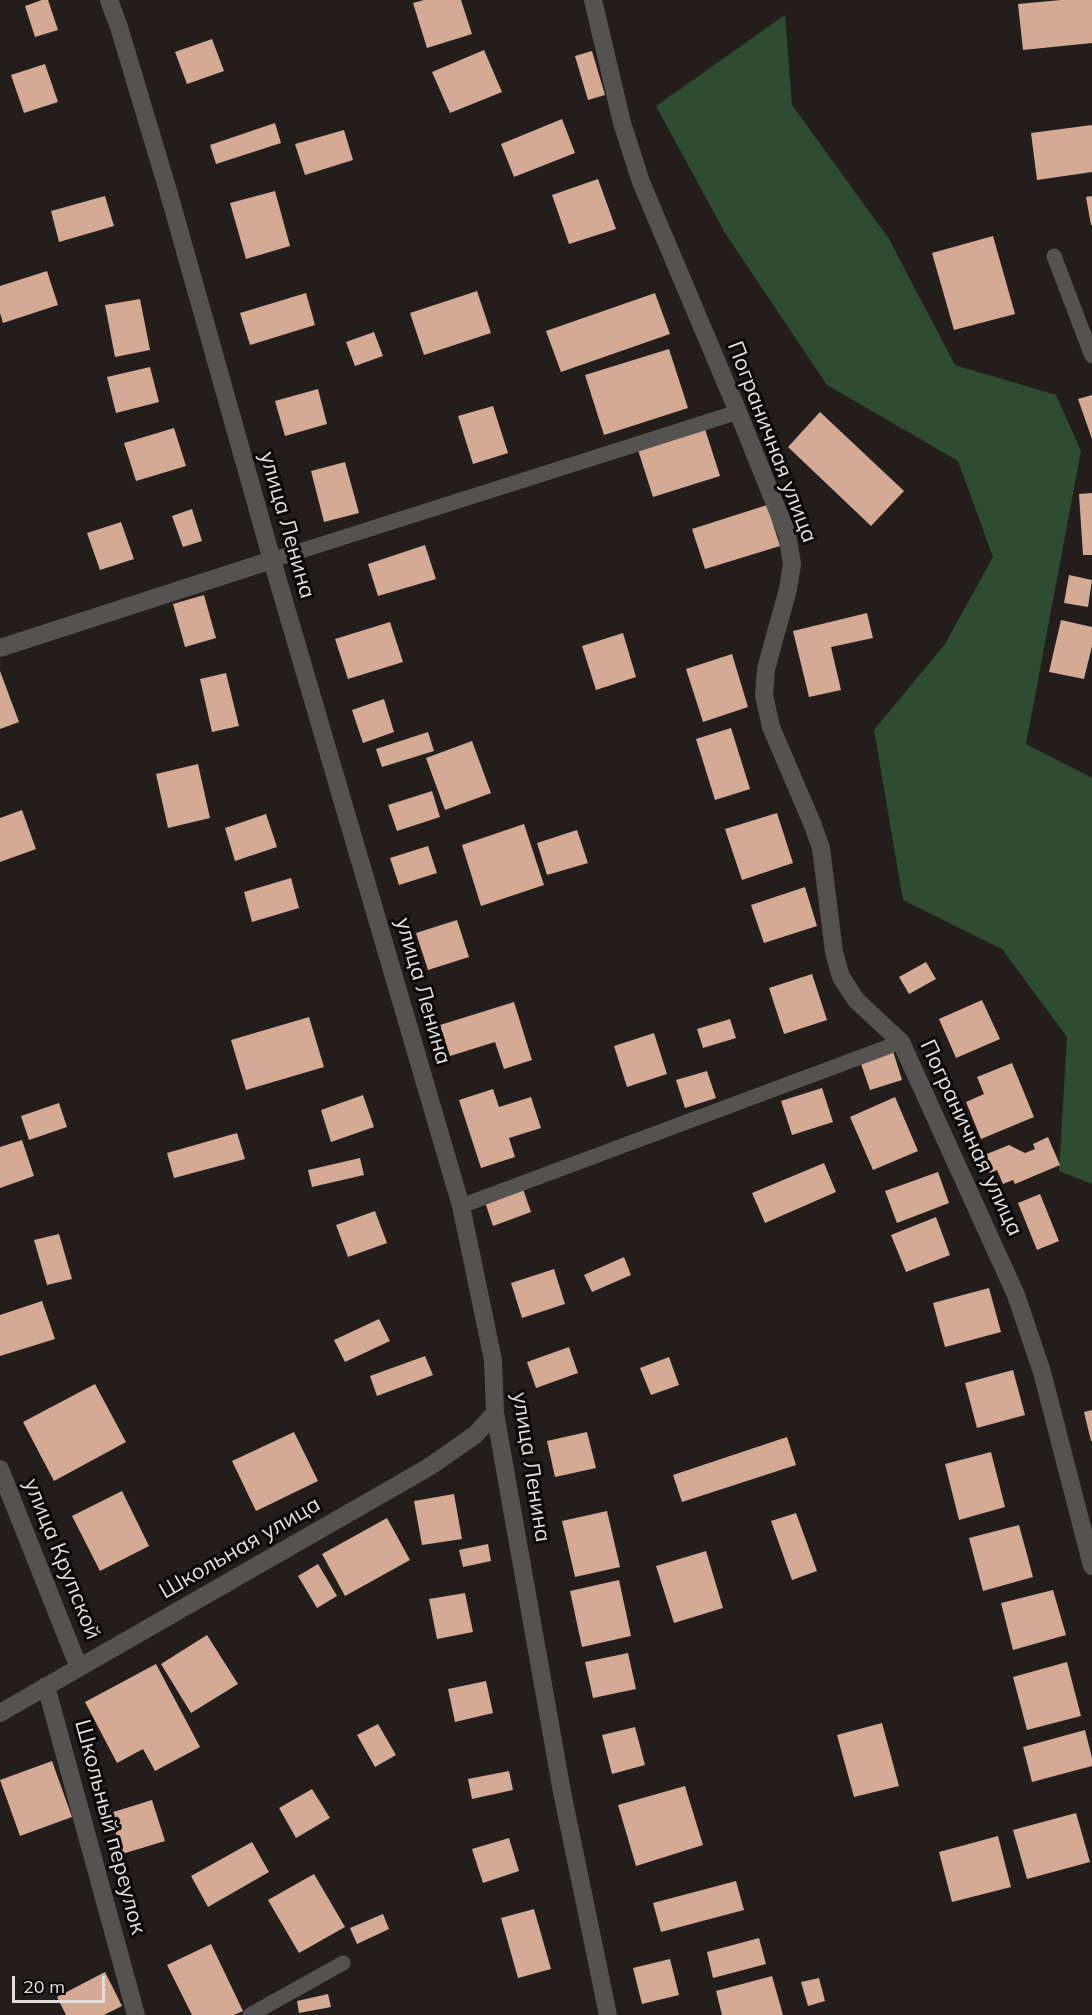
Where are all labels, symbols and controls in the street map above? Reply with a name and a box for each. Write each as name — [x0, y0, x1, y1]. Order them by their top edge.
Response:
street label: Пограничная улица — [721, 338, 823, 546]
street label: улица Ленина — [253, 448, 321, 602]
street label: улица Ленина — [389, 914, 457, 1068]
street label: Пограничная улица — [914, 1036, 1028, 1240]
street label: улица Ленина — [506, 1390, 556, 1544]
street label: улица Крупской — [18, 1475, 106, 1643]
street label: Школьная улица — [155, 1491, 325, 1605]
street label: Школьный переулок — [69, 1717, 151, 1937]
scale bar — [15, 1964, 108, 2002]
text: 20 m — [23, 1975, 65, 1998]

